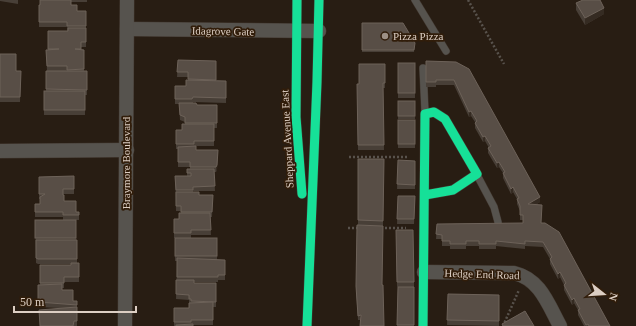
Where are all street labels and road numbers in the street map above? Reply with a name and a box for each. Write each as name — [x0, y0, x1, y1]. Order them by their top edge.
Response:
street label: Idagrove Gate — [192, 24, 255, 38]
street label: Sheppard Avenue East — [278, 89, 296, 189]
street label: Braymore Boulevard — [120, 116, 132, 209]
street label: Hedge End Road — [444, 267, 520, 281]

